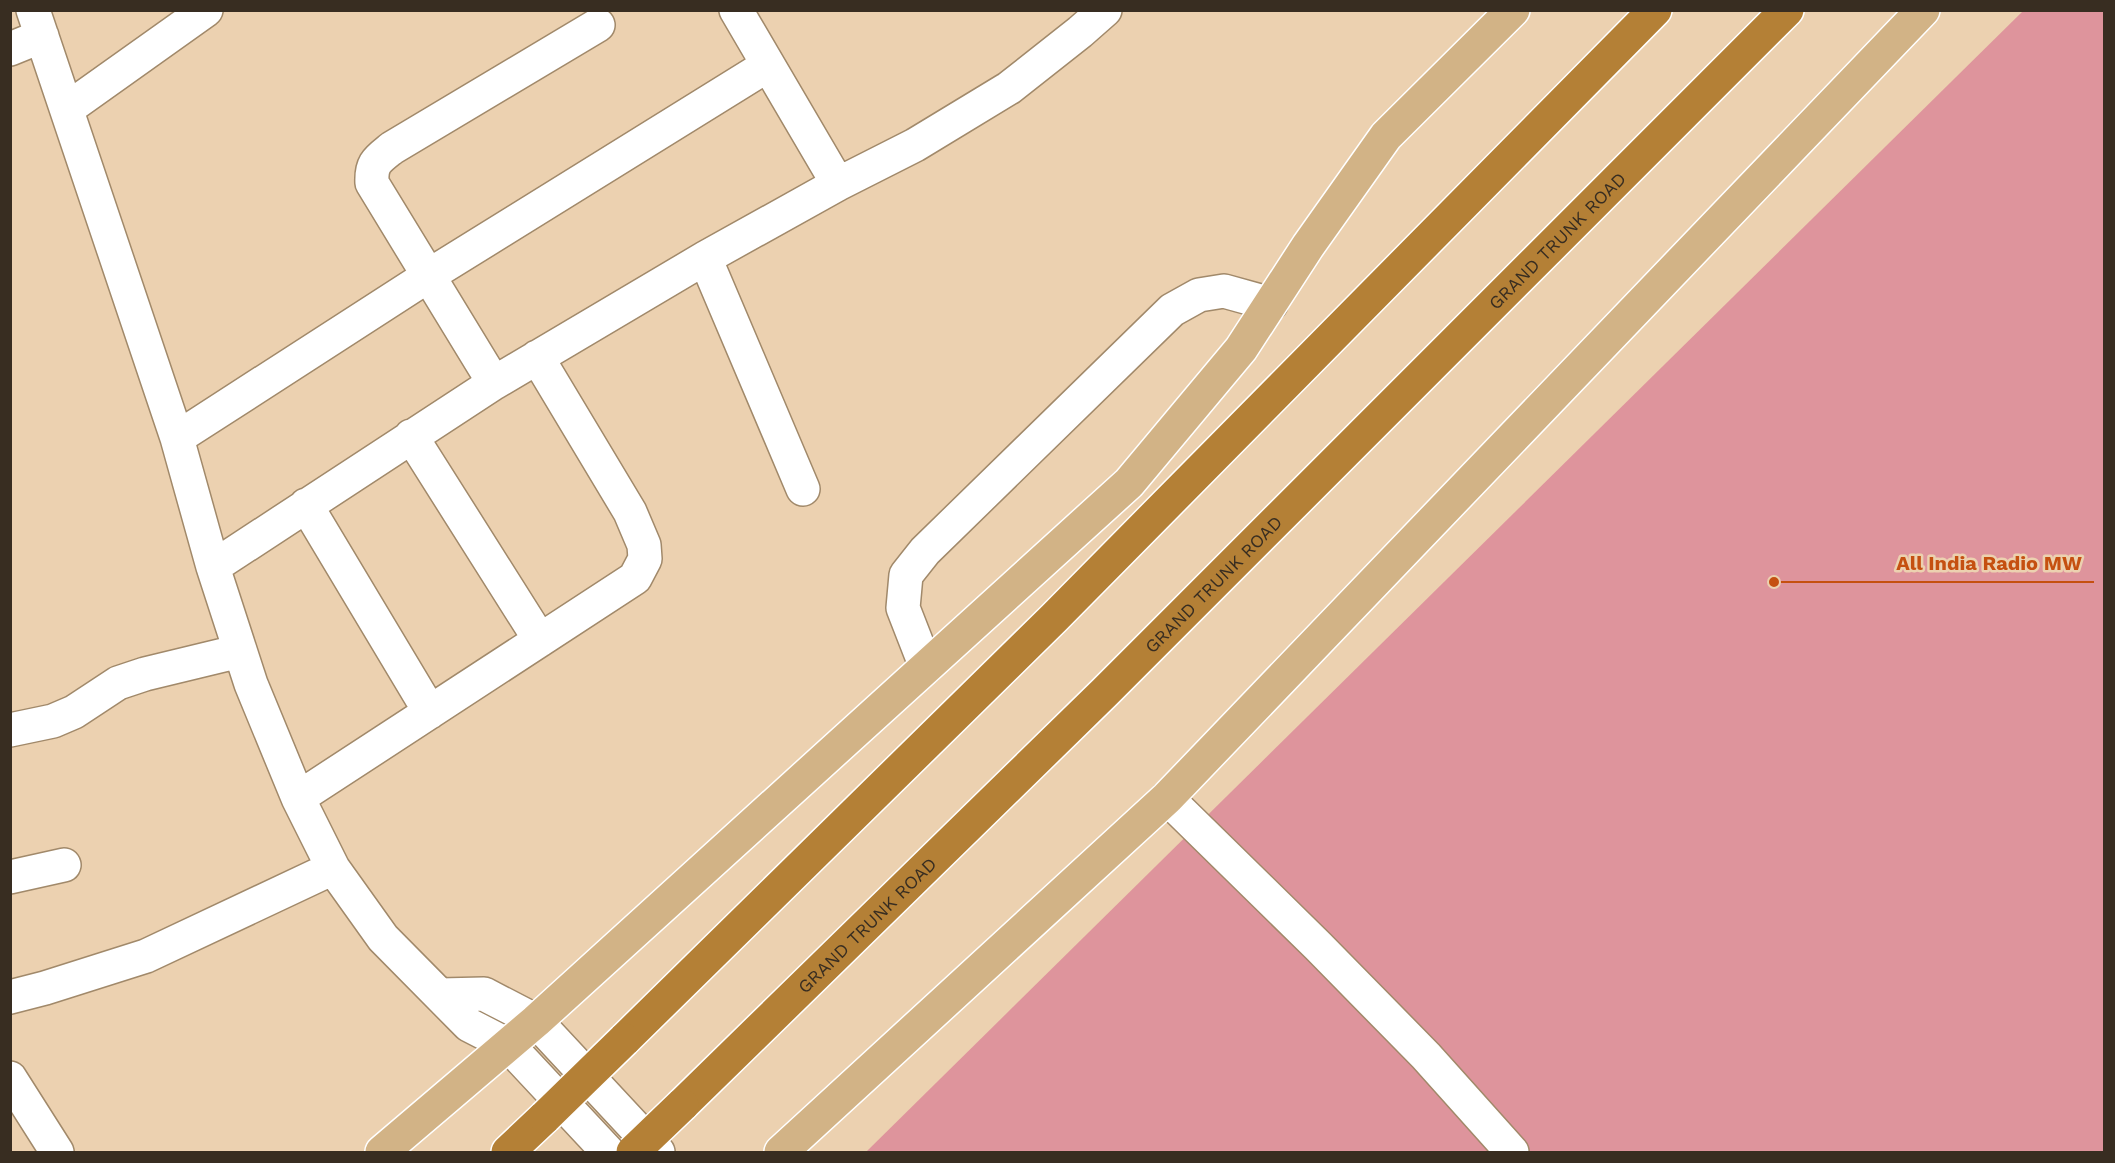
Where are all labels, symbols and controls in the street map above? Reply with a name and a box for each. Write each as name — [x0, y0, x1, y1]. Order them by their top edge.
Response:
street label: GRAND TRUNK ROAD — [1484, 167, 1630, 313]
street label: GRAND TRUNK ROAD — [1140, 511, 1286, 657]
callout: All India Radio MW — [1884, 544, 2094, 582]
text: All India Radio MW — [1896, 551, 2082, 575]
street label: GRAND TRUNK ROAD — [793, 853, 940, 997]

